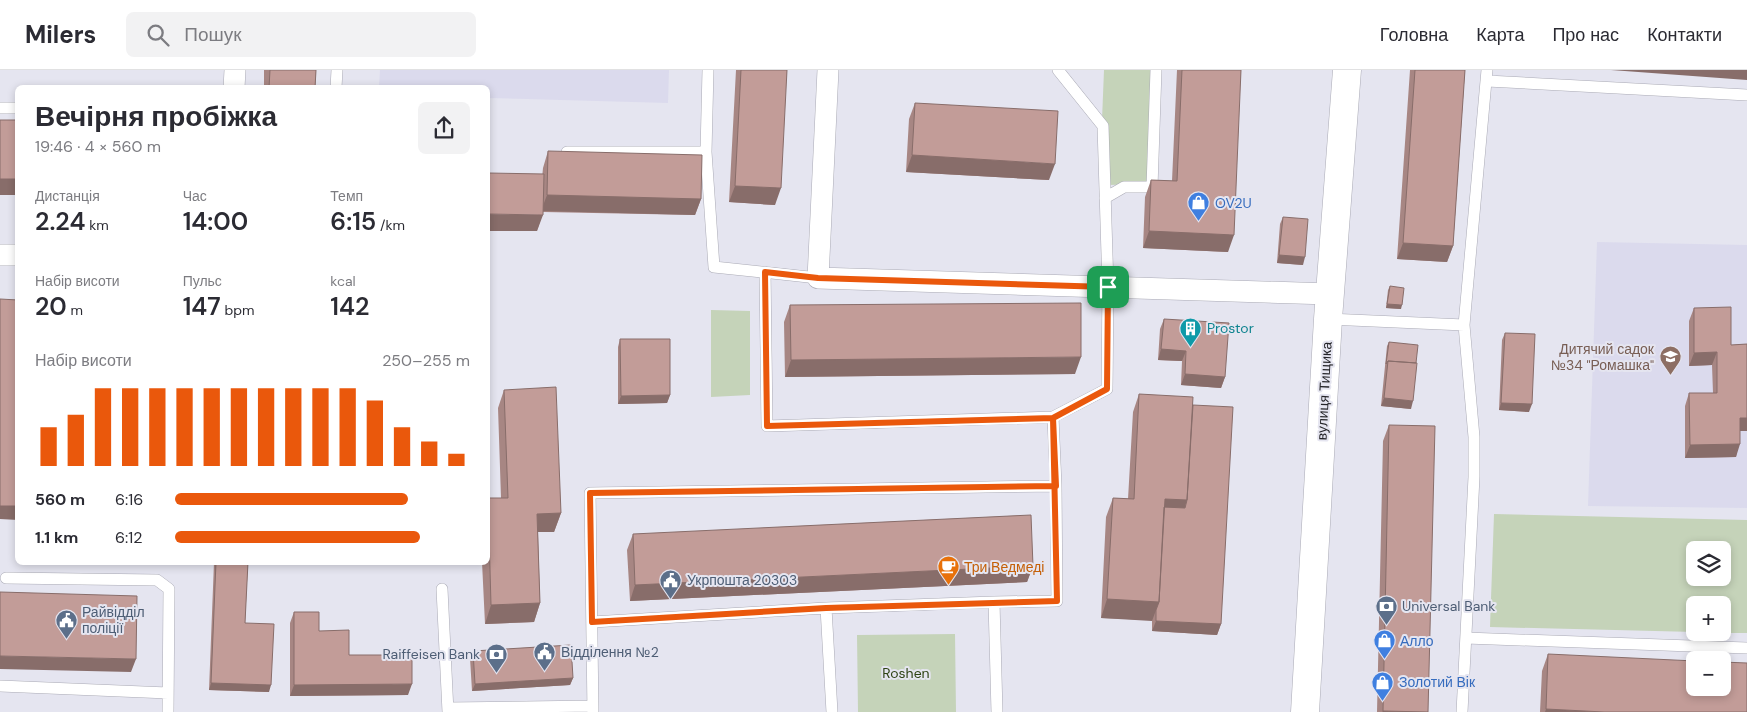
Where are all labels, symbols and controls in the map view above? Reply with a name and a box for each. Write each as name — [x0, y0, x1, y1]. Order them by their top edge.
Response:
search box — [126, 12, 476, 57]
text: Milers — [25, 19, 96, 50]
icon: search — [144, 21, 172, 49]
text: Пошук — [184, 22, 242, 47]
text: Головна — [1380, 23, 1448, 47]
text: Карта — [1476, 23, 1524, 47]
text: Про нас — [1552, 23, 1619, 47]
text: Контакти — [1647, 23, 1722, 47]
text: Вечірня пробіжка — [35, 98, 277, 135]
button: share — [418, 102, 470, 154]
text: 19:46 · 4 × 560 m — [35, 136, 161, 157]
text: Дистанція — [35, 187, 100, 205]
text: Час — [183, 187, 207, 205]
text: Темп — [330, 187, 363, 205]
shop icon: OV2U — [1187, 191, 1211, 222]
place label: OV2U — [1215, 194, 1252, 212]
text: 2.24 — [35, 205, 85, 238]
text: 14:00 — [183, 205, 248, 238]
text: 6:15 — [330, 205, 376, 238]
text: km — [85, 216, 109, 234]
text: /km — [376, 216, 405, 234]
pin — [1087, 266, 1129, 308]
text: Набір висоти — [35, 272, 120, 290]
text: Пульс — [183, 272, 222, 290]
text: kcal — [330, 272, 356, 290]
icon: arrive — [1094, 273, 1122, 301]
text: 20 — [35, 290, 67, 323]
text: 147 — [183, 290, 221, 323]
text: 142 — [330, 290, 369, 323]
text: m — [67, 301, 83, 319]
text: bpm — [221, 301, 254, 319]
building icon: Prostor — [1179, 316, 1203, 347]
place label: Prostor — [1207, 319, 1254, 337]
place label: Дитячий садок №34 "Ромашка" — [1551, 340, 1655, 374]
street label: вулиця Тищика — [1312, 341, 1336, 441]
school or university icon: Дитячий садок №34 "Ромашка" — [1658, 345, 1682, 376]
text: Набір висоти — [35, 350, 132, 371]
text: 250–255 m — [382, 350, 470, 371]
text: 560 m — [35, 489, 85, 510]
text: 6:16 — [115, 489, 143, 510]
text: 1.1 km — [35, 527, 78, 548]
text: 6:12 — [115, 527, 143, 548]
map controls — [1686, 541, 1731, 696]
button: layers — [1686, 541, 1731, 586]
cafe icon: Три Ведмеді — [936, 555, 960, 586]
place label: Три Ведмеді — [964, 558, 1044, 576]
public building icon: Укрпошта 20303 — [659, 568, 683, 599]
place label: Укрпошта 20303 — [687, 571, 797, 589]
bank icon: Universal Bank — [1374, 594, 1398, 625]
button: + — [1686, 596, 1731, 641]
place label: Universal Bank — [1402, 597, 1495, 615]
place label: Райвідділ поліції — [82, 603, 145, 637]
public building icon: Райвідділ поліції — [54, 608, 78, 639]
shop icon: Алло — [1372, 629, 1396, 660]
place label: Алло — [1400, 632, 1434, 650]
public building icon: Відділення №2 — [533, 640, 557, 671]
bank icon: Raiffeisen Bank — [484, 642, 508, 673]
place label: Відділення №2 — [561, 643, 659, 661]
place label: Raiffeisen Bank — [382, 645, 480, 663]
button: − — [1686, 651, 1731, 696]
park label: Roshen — [882, 664, 930, 682]
shop icon: Золотий Вік — [1371, 670, 1395, 701]
place label: Золотий Вік — [1399, 673, 1476, 691]

